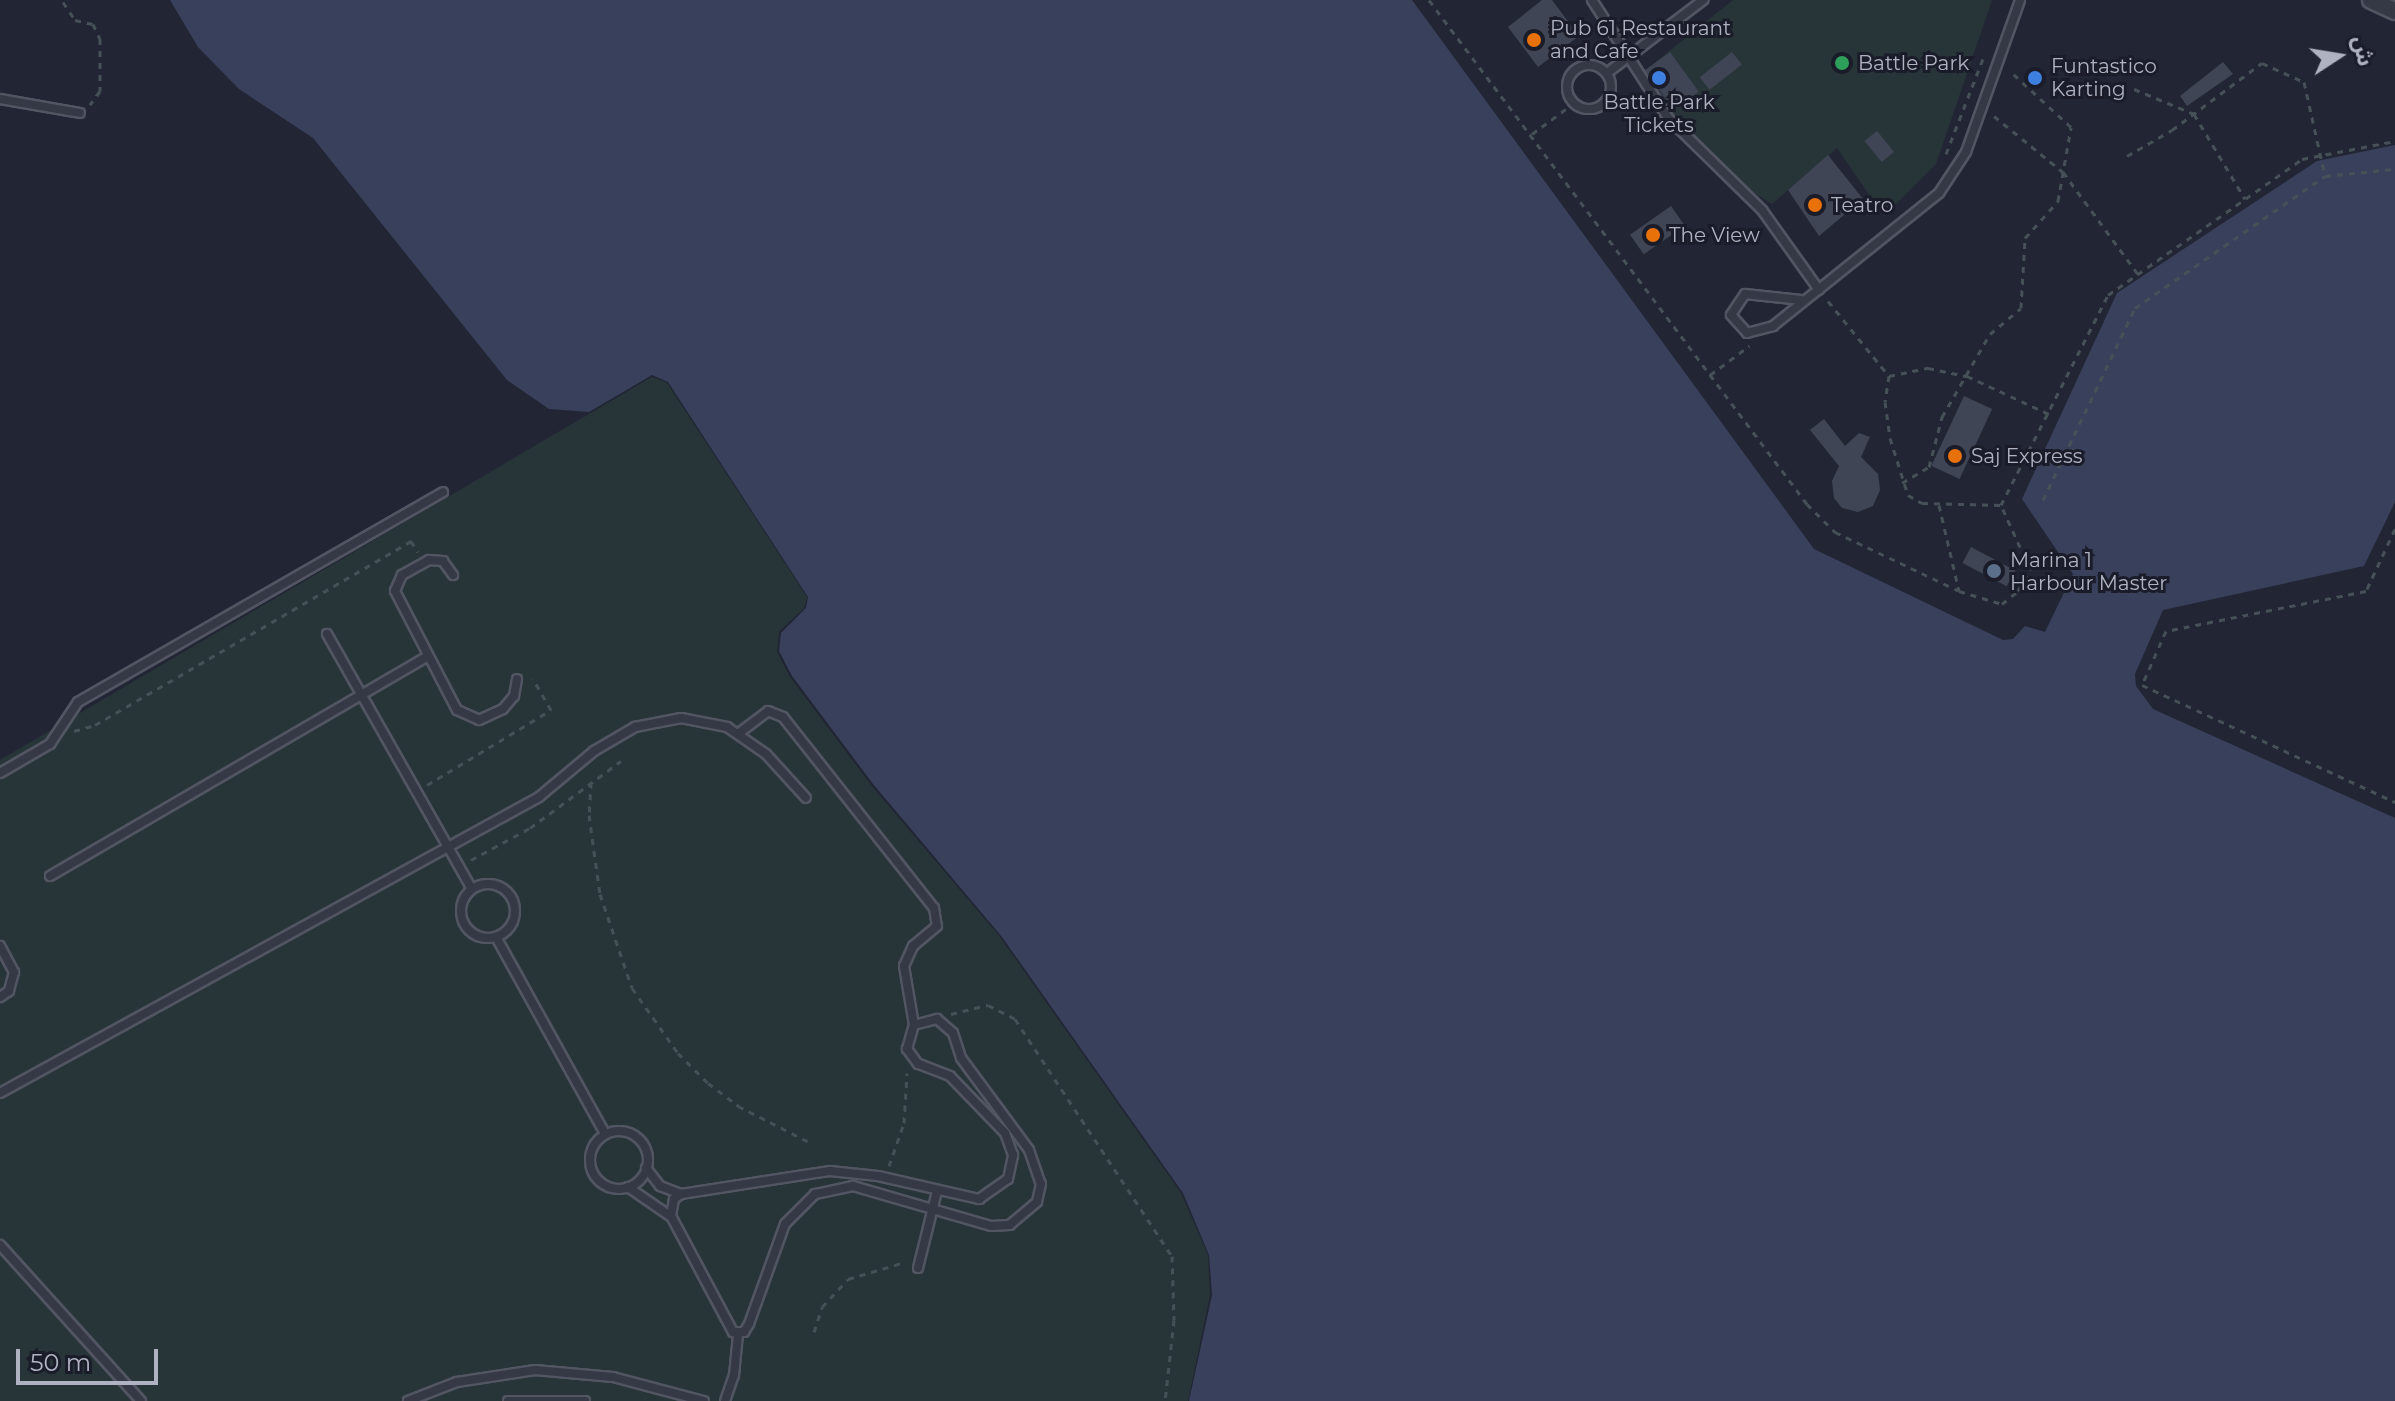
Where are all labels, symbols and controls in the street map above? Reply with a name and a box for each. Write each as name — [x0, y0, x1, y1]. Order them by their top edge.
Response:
place label: Pub 61 Restaurant and Cafe — [1550, 16, 1731, 63]
north arrow — [2299, 16, 2379, 96]
marker: Pub 61 Restaurant and Cafe — [1525, 31, 1543, 49]
text: ش — [2347, 33, 2379, 68]
place label: Battle Park — [1858, 51, 1969, 75]
marker: Battle Park — [1833, 54, 1851, 72]
place label: Funtastico Karting — [2051, 54, 2157, 101]
marker: Battle Park Tickets — [1650, 69, 1668, 87]
marker: Funtastico Karting — [2026, 69, 2044, 87]
place label: Battle Park Tickets — [1603, 90, 1715, 137]
place label: Teatro — [1831, 193, 1893, 217]
marker: Teatro — [1806, 196, 1824, 214]
place label: The View — [1669, 223, 1760, 247]
marker: The View — [1644, 226, 1662, 244]
place label: Saj Express — [1971, 444, 2083, 468]
marker: Saj Express — [1946, 447, 1964, 465]
place label: Marina 1 Harbour Master — [2010, 548, 2167, 595]
marker: Marina 1 Harbour Master — [1985, 562, 2003, 580]
scale bar — [20, 1333, 162, 1383]
text: 50 m — [30, 1348, 91, 1377]

